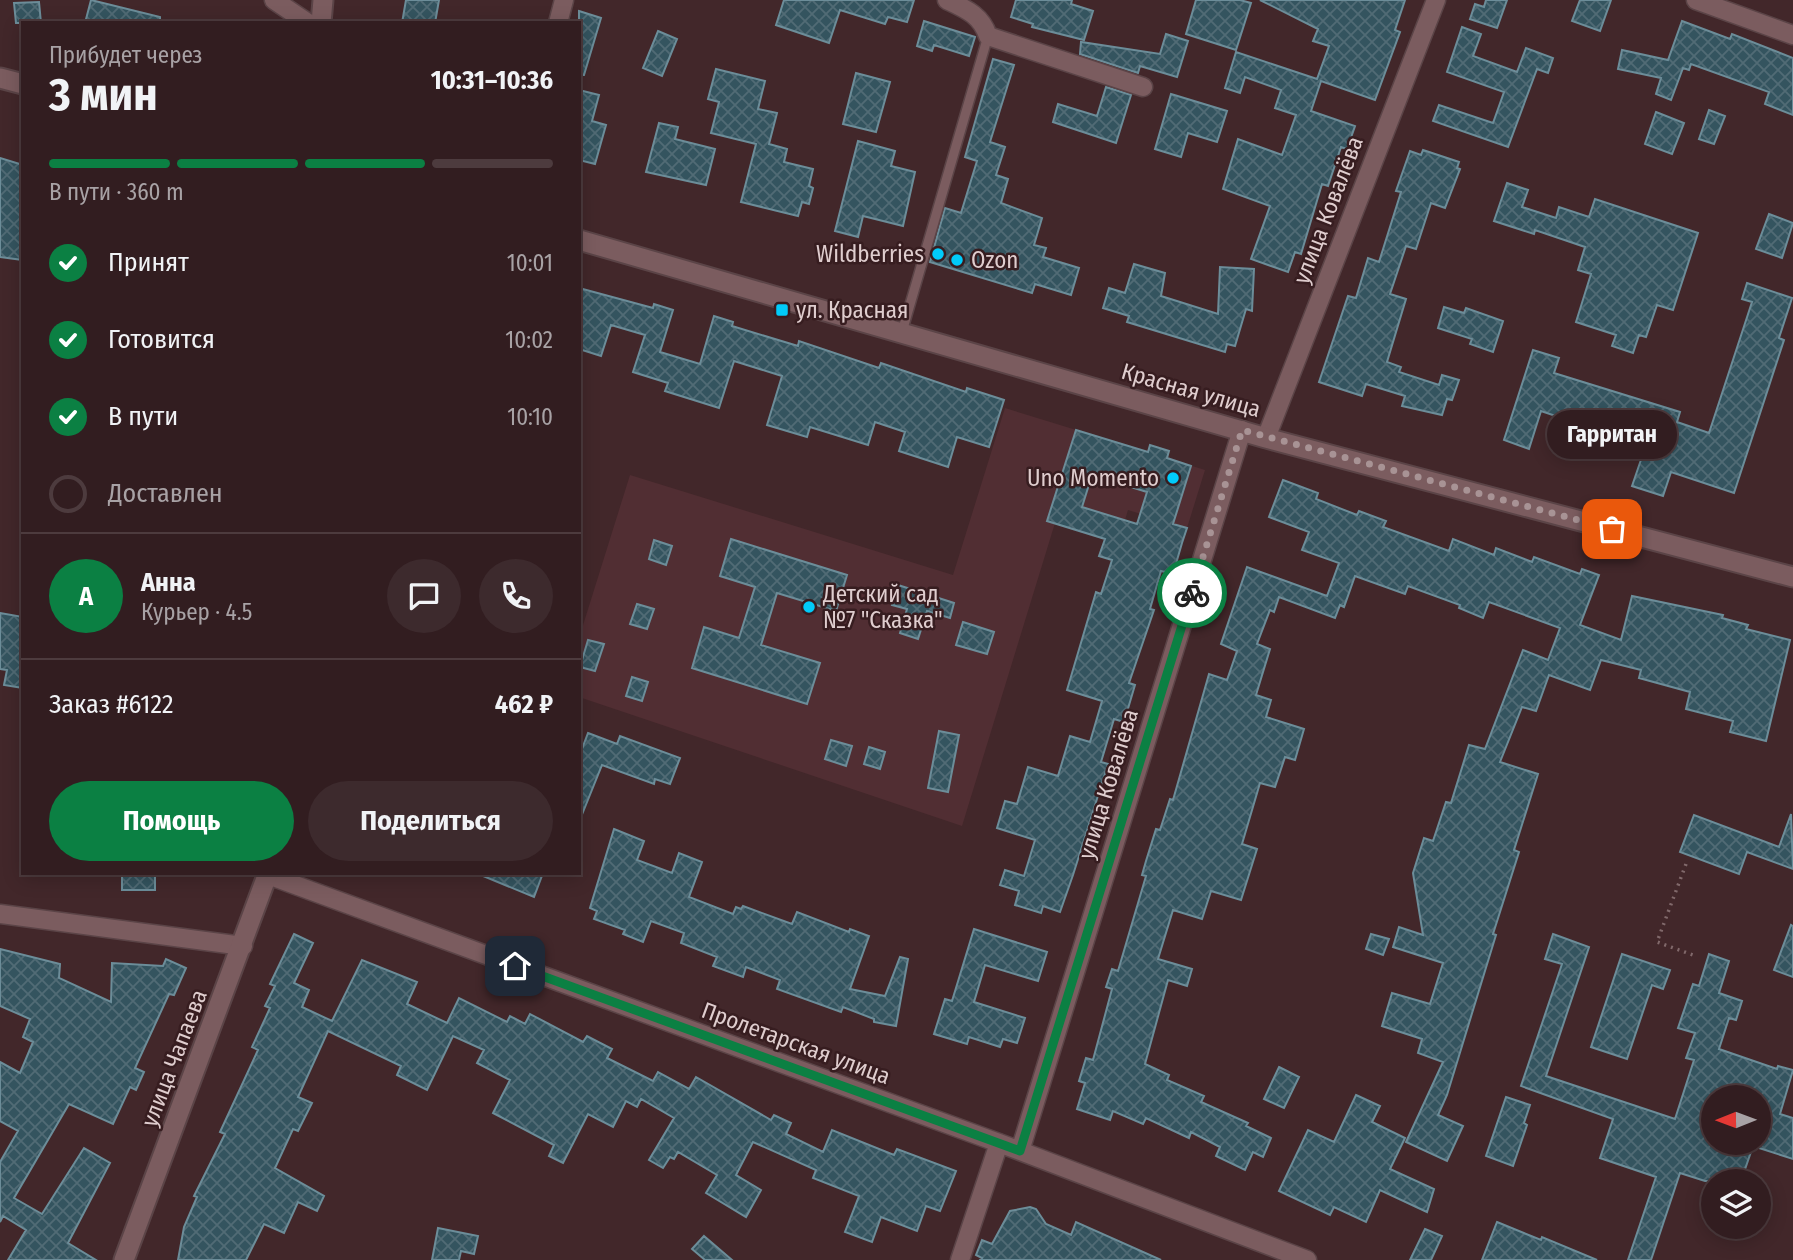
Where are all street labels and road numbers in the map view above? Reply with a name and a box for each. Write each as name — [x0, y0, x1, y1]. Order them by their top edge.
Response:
street label: улица Ковалёва — [1287, 132, 1369, 288]
street label: Красная улица — [1118, 357, 1264, 423]
street label: улица Ковалёва — [1072, 706, 1144, 862]
street label: улица Чапаева — [135, 986, 213, 1130]
street label: Пролетарская улица — [698, 996, 894, 1090]

